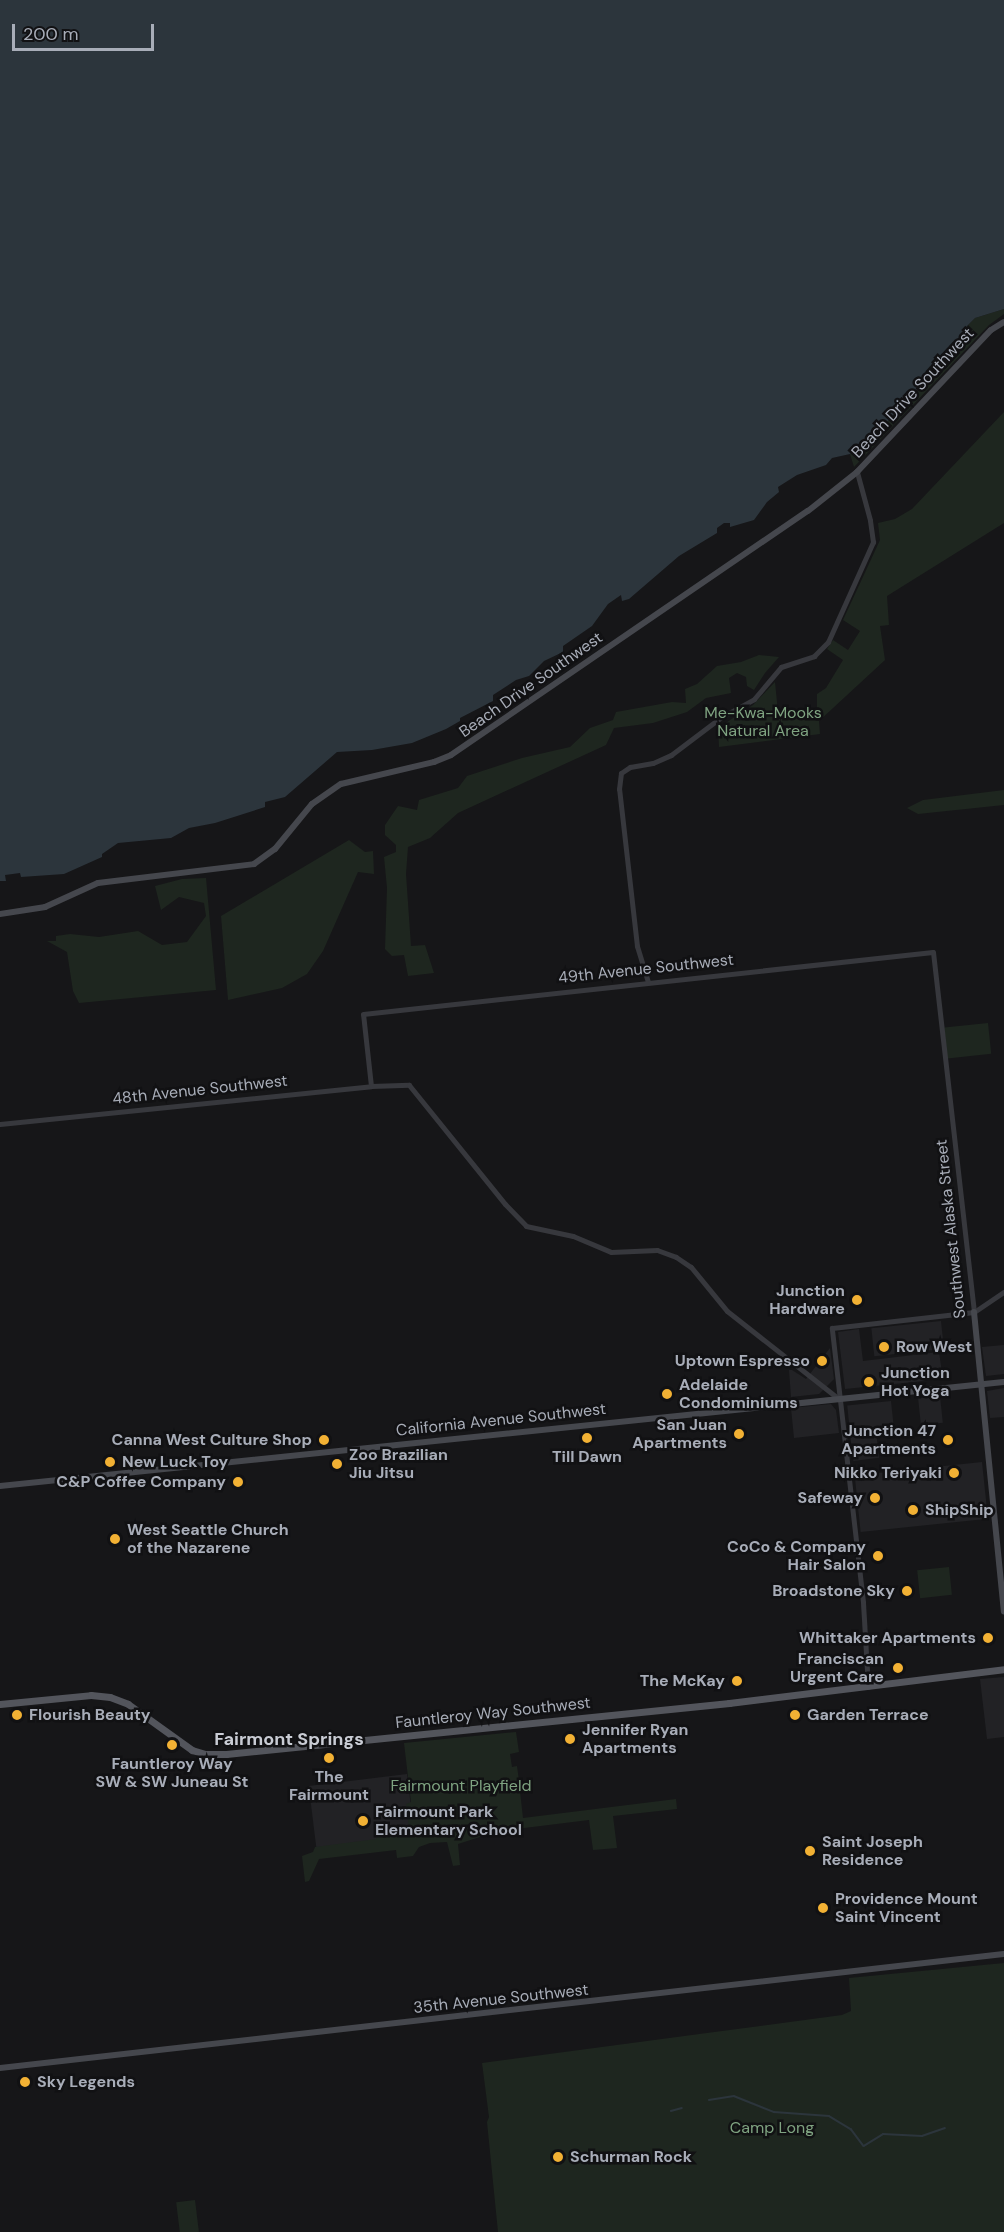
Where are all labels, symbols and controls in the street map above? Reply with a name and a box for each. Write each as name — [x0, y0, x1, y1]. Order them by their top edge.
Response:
scale bar — [15, 12, 158, 50]
text: 200 m — [23, 22, 79, 46]
street label: Beach Drive Southwest — [848, 324, 978, 462]
street label: Beach Drive Southwest — [456, 628, 606, 742]
park label: Me-Kwa-Mooks Natural Area — [704, 703, 822, 741]
street label: 49th Avenue Southwest — [557, 950, 735, 988]
street label: 48th Avenue Southwest — [111, 1071, 289, 1109]
street label: Southwest Alaska Street — [932, 1139, 970, 1319]
place label: Junction Hardware — [769, 1281, 845, 1319]
marker: Junction Hardware — [850, 1293, 864, 1307]
place label: Row West — [896, 1337, 972, 1357]
marker: Row West — [877, 1340, 891, 1354]
place label: Uptown Espresso — [675, 1351, 810, 1371]
marker: Uptown Espresso — [815, 1354, 829, 1368]
place label: Junction Hot Yoga — [881, 1363, 950, 1401]
place label: Adelaide Condominiums — [679, 1375, 798, 1413]
marker: Junction Hot Yoga — [862, 1375, 876, 1389]
marker: Adelaide Condominiums — [660, 1387, 674, 1401]
street label: California Avenue Southwest — [395, 1399, 607, 1441]
place label: San Juan Apartments — [632, 1415, 727, 1453]
place label: Junction 47 Apartments — [841, 1421, 936, 1459]
marker: San Juan Apartments — [732, 1427, 746, 1441]
place label: Canna West Culture Shop — [112, 1430, 312, 1450]
marker: Till Dawn — [580, 1431, 594, 1445]
marker: Canna West Culture Shop — [317, 1433, 331, 1447]
marker: Junction 47 Apartments — [941, 1433, 955, 1447]
place label: Zoo Brazilian Jiu Jitsu — [349, 1445, 448, 1483]
place label: Till Dawn — [552, 1447, 622, 1467]
place label: New Luck Toy — [122, 1452, 228, 1472]
marker: New Luck Toy — [103, 1455, 117, 1469]
marker: Zoo Brazilian Jiu Jitsu — [330, 1457, 344, 1471]
place label: Nikko Teriyaki — [834, 1463, 942, 1483]
marker: Nikko Teriyaki — [947, 1466, 961, 1480]
place label: C&P Coffee Company — [56, 1472, 226, 1492]
marker: C&P Coffee Company — [231, 1475, 245, 1489]
place label: Safeway — [798, 1488, 863, 1508]
marker: Safeway — [868, 1491, 882, 1505]
place label: ShipShip — [925, 1500, 994, 1520]
marker: ShipShip — [906, 1503, 920, 1517]
place label: West Seattle Church of the Nazarene — [127, 1520, 289, 1558]
marker: West Seattle Church of the Nazarene — [108, 1532, 122, 1546]
place label: CoCo & Company Hair Salon — [727, 1537, 866, 1575]
marker: CoCo & Company Hair Salon — [871, 1549, 885, 1563]
place label: Broadstone Sky — [772, 1581, 895, 1601]
marker: Broadstone Sky — [900, 1584, 914, 1598]
place label: Whittaker Apartments — [799, 1628, 976, 1648]
marker: Whittaker Apartments — [981, 1631, 995, 1645]
place label: Franciscan Urgent Care — [790, 1649, 884, 1687]
marker: Franciscan Urgent Care — [889, 1659, 907, 1677]
place label: The McKay — [640, 1671, 725, 1691]
marker: The McKay — [730, 1674, 744, 1688]
street label: Fauntleroy Way Southwest — [394, 1693, 592, 1733]
place label: Flourish Beauty — [29, 1705, 151, 1725]
place label: Garden Terrace — [807, 1705, 929, 1725]
marker: Flourish Beauty — [10, 1708, 24, 1722]
marker: Garden Terrace — [788, 1708, 802, 1722]
place label: Jennifer Ryan Apartments — [582, 1720, 688, 1758]
district label: Fairmont Springs — [214, 1728, 364, 1750]
marker: Jennifer Ryan Apartments — [563, 1732, 577, 1746]
marker: Fauntleroy Way SW & SW Juneau St — [165, 1738, 179, 1752]
marker: The Fairmount — [322, 1751, 336, 1765]
place label: Fauntleroy Way SW & SW Juneau St — [95, 1754, 249, 1792]
place label: The Fairmount — [289, 1767, 369, 1805]
park label: Fairmount Playfield — [390, 1776, 532, 1796]
place label: Fairmount Park Elementary School — [375, 1802, 522, 1840]
marker: Fairmount Park Elementary School — [356, 1814, 370, 1828]
place label: Saint Joseph Residence — [822, 1832, 923, 1870]
marker: Saint Joseph Residence — [803, 1844, 817, 1858]
place label: Providence Mount Saint Vincent — [835, 1889, 978, 1927]
marker: Providence Mount Saint Vincent — [816, 1901, 830, 1915]
street label: 35th Avenue Southwest — [413, 1980, 589, 2018]
place label: Sky Legends — [37, 2072, 135, 2092]
marker: Sky Legends — [18, 2075, 32, 2089]
park label: Camp Long — [730, 2118, 814, 2138]
place label: Schurman Rock — [570, 2147, 692, 2167]
marker: Schurman Rock — [551, 2150, 565, 2164]

